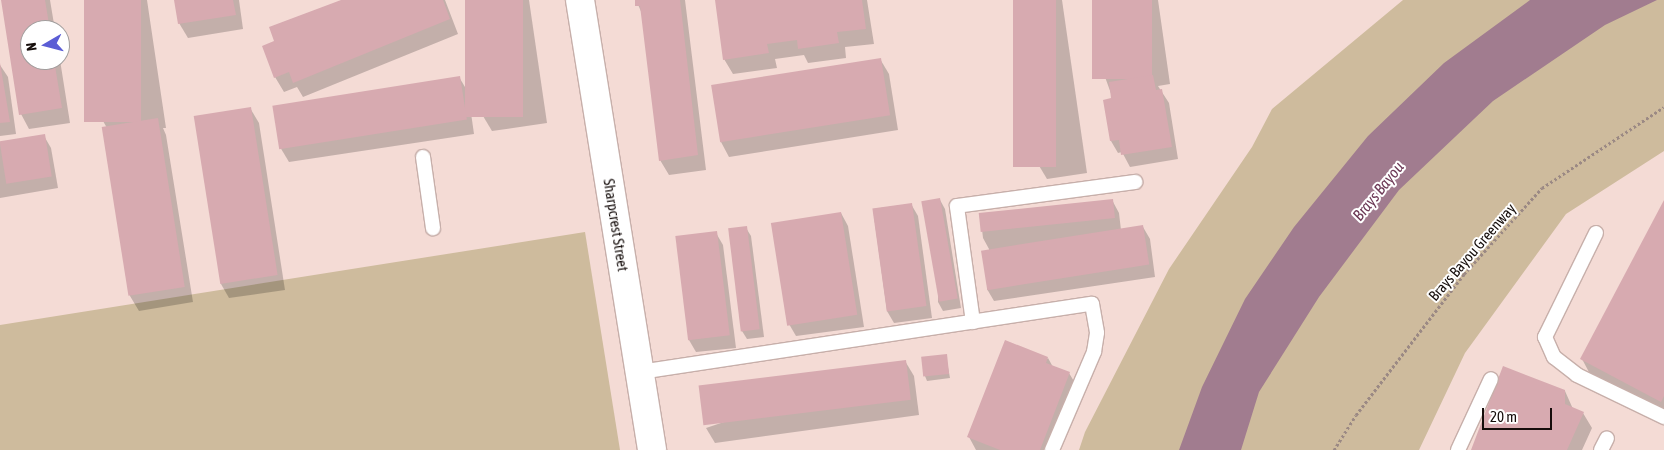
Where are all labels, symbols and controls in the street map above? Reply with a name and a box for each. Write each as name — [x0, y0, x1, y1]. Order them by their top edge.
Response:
north arrow — [20, 20, 70, 70]
text: N — [23, 42, 40, 52]
water label: Brays Bayou — [1348, 158, 1408, 224]
street label: Sharpcrest Street — [600, 177, 632, 273]
street label: Brays Bayou Greenway — [1425, 200, 1519, 304]
scale bar — [1484, 398, 1554, 430]
text: 20 m — [1490, 408, 1517, 425]

